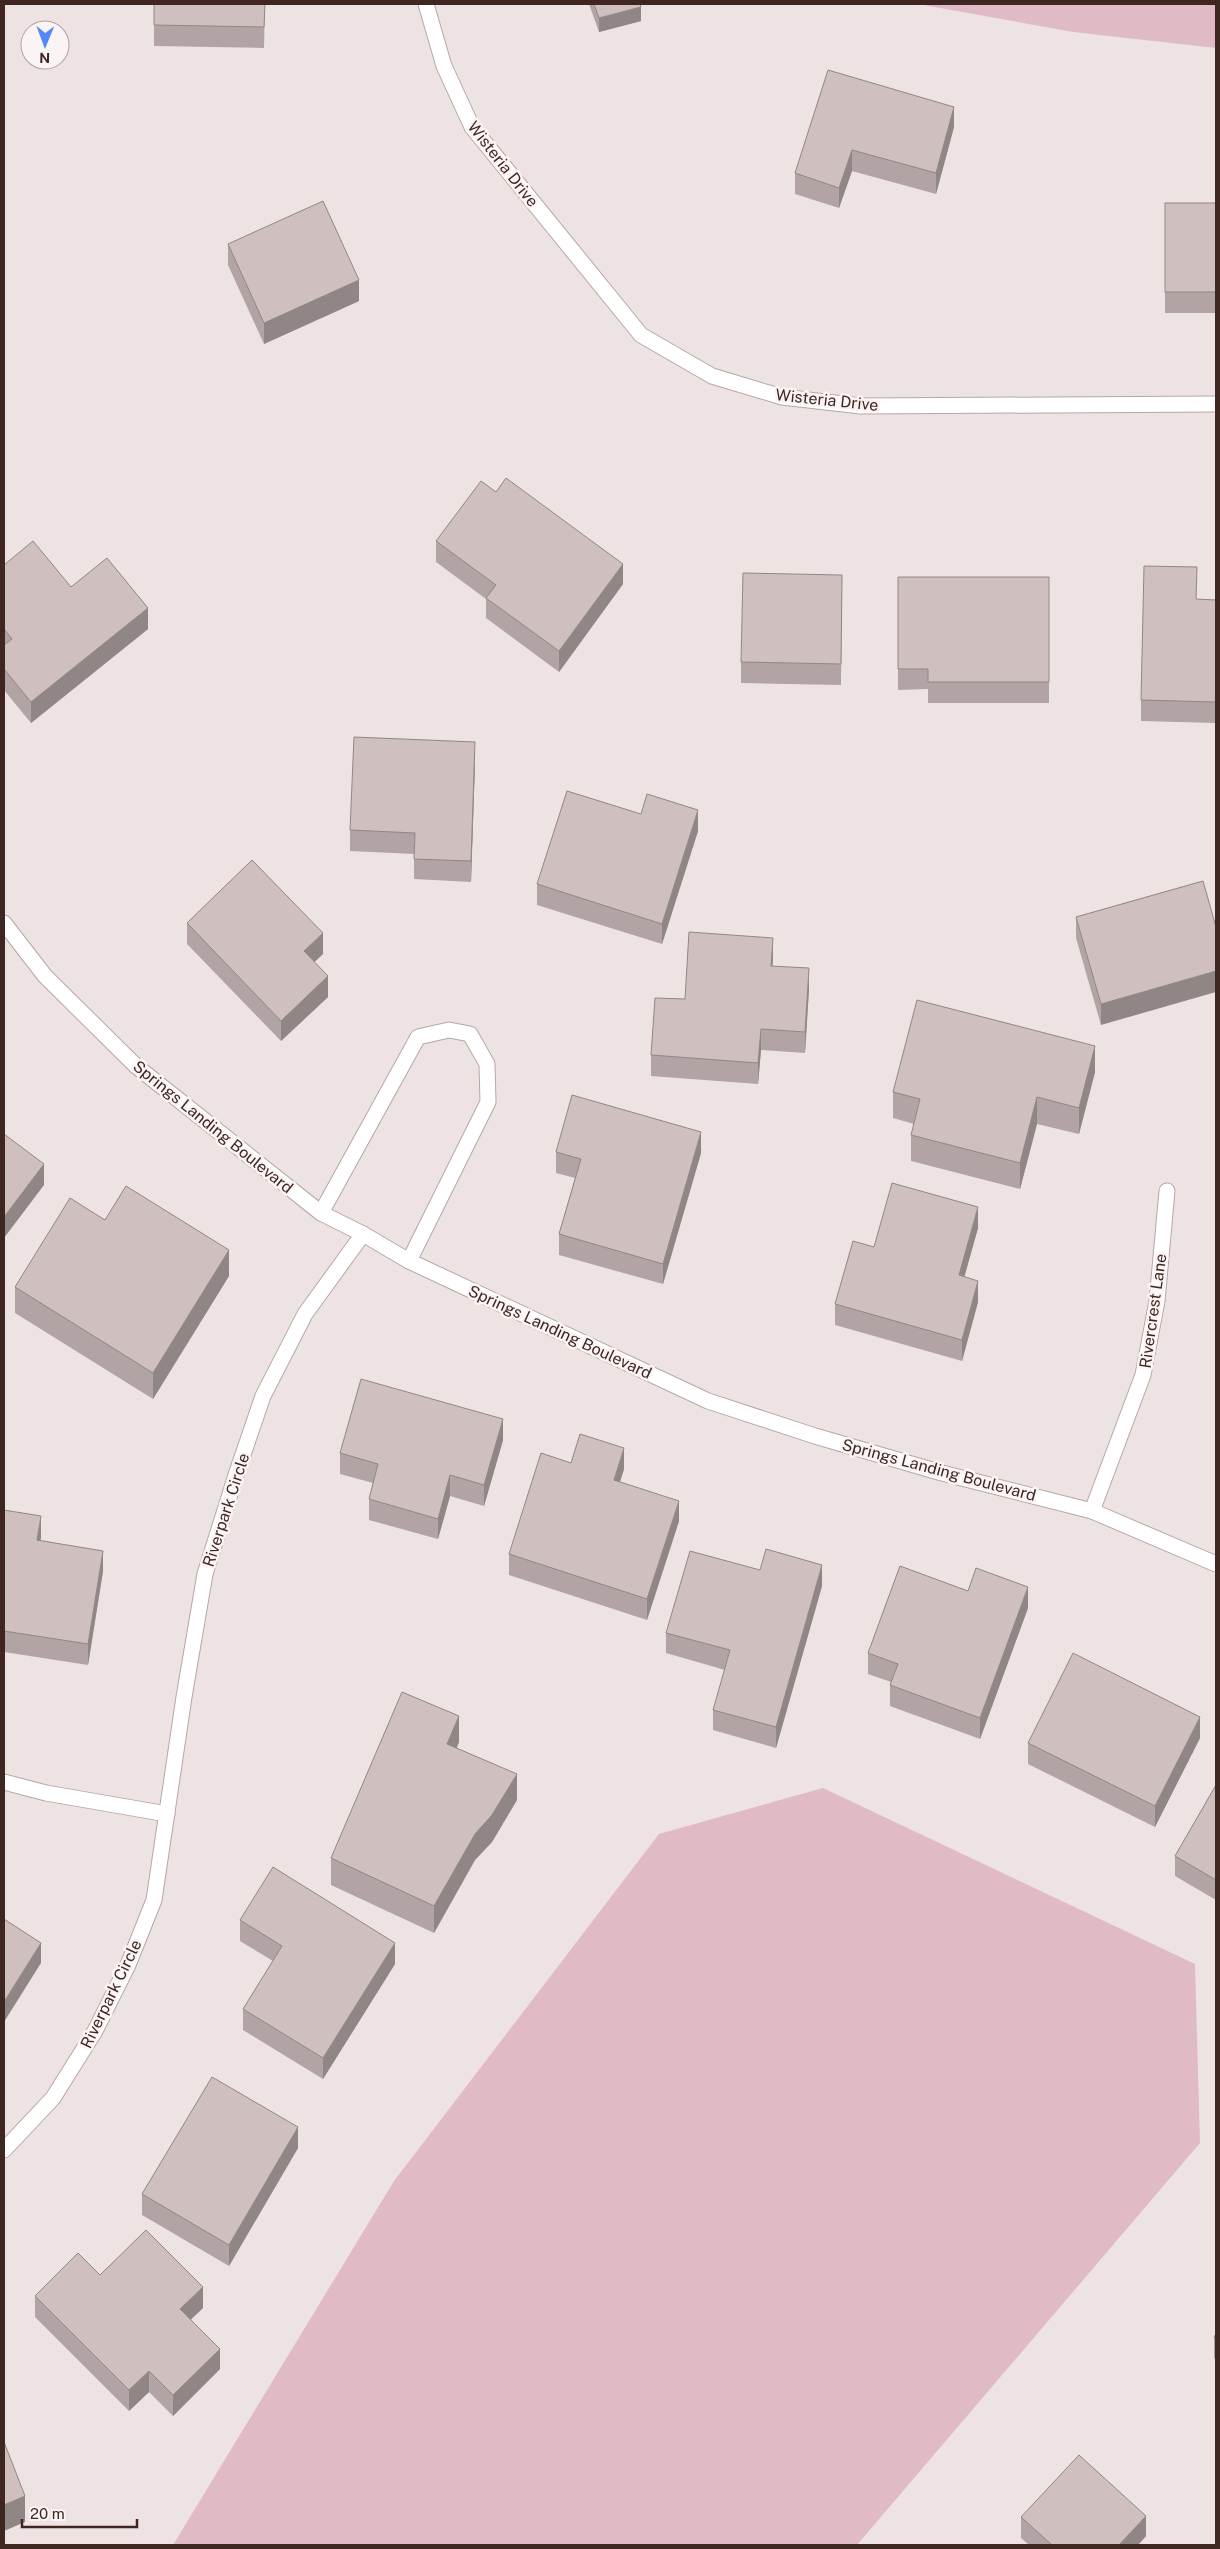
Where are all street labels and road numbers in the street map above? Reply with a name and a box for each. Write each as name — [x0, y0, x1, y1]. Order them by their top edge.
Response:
street label: Wisteria Drive — [464, 117, 542, 211]
street label: Wisteria Drive — [775, 385, 879, 415]
street label: Springs Landing Boulevard — [129, 1057, 297, 1197]
street label: Rivercrest Lane — [1136, 1252, 1170, 1370]
street label: Springs Landing Boulevard — [465, 1281, 655, 1383]
street label: Springs Landing Boulevard — [840, 1435, 1038, 1505]
street label: Riverpark Circle — [199, 1451, 253, 1569]
street label: Riverpark Circle — [76, 1937, 146, 2051]

